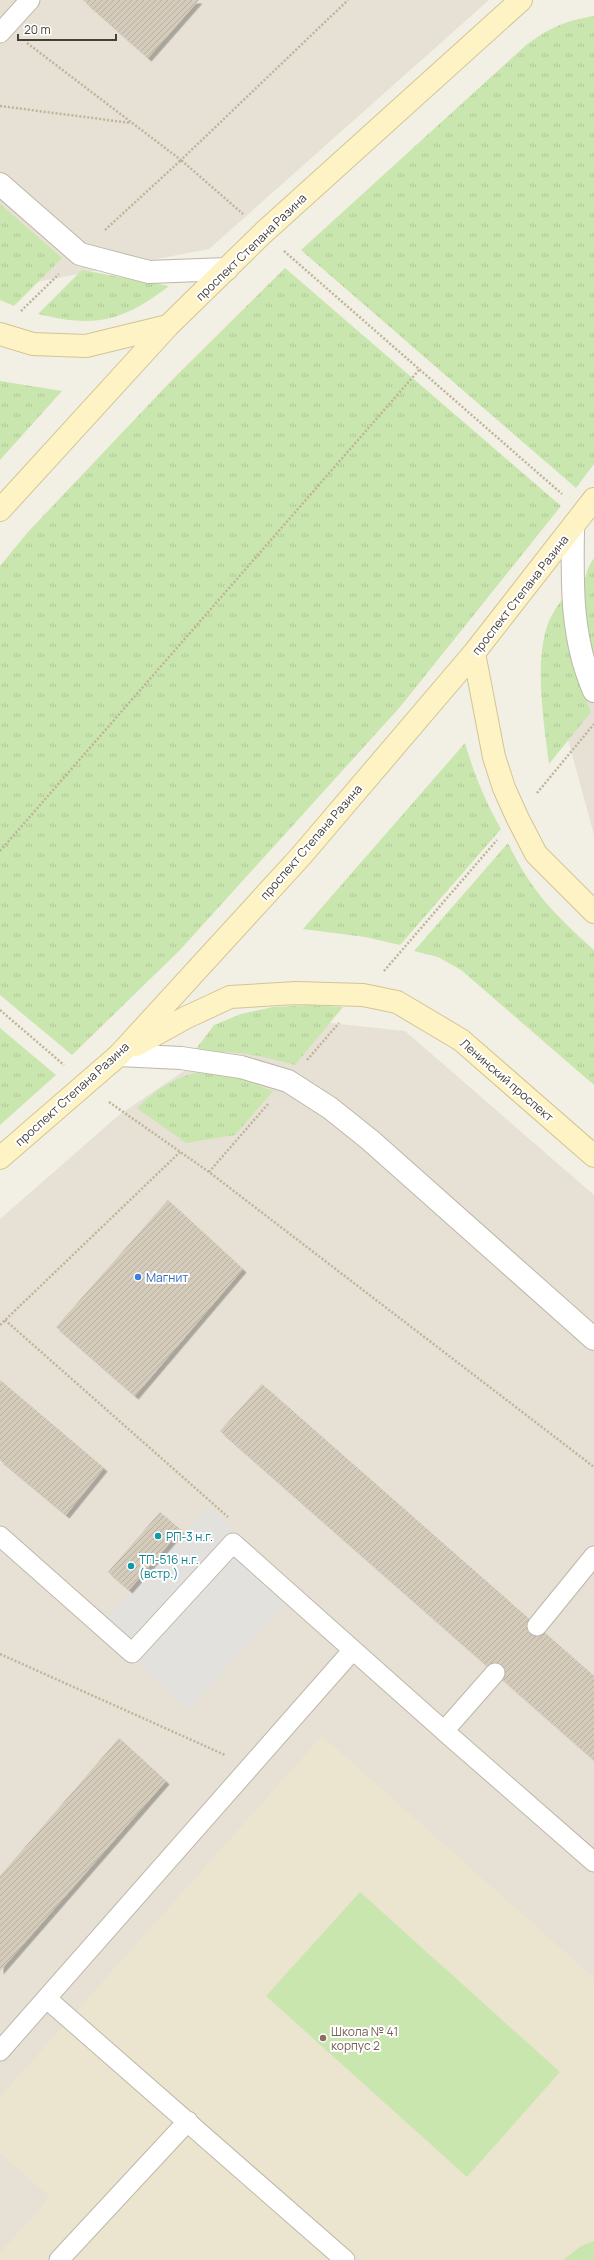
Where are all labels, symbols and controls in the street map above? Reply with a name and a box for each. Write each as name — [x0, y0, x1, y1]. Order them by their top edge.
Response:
scale bar — [18, 16, 116, 42]
text: 20 m — [24, 21, 51, 38]
street label: проспект Степана Разина — [192, 190, 310, 304]
street label: проспект Степана Разина — [468, 532, 572, 658]
street label: проспект Степана Разина — [256, 781, 366, 903]
street label: Ленинский проспект — [457, 1035, 557, 1125]
street label: проспект Степана Разина — [11, 1038, 133, 1150]
place label: Магнит — [146, 1269, 188, 1286]
marker: Магнит — [133, 1272, 143, 1282]
place label: РП-3 н.г. — [166, 1528, 213, 1545]
marker: РП-3 н.г. — [153, 1531, 163, 1541]
place label: ТП-516 н.г. (встр.) — [139, 1551, 199, 1582]
marker: ТП-516 н.г. (встр.) — [126, 1561, 136, 1571]
place label: Школа № 41 корпус 2 — [331, 2023, 398, 2054]
marker: Школа № 41 корпус 2 — [318, 2033, 328, 2043]

